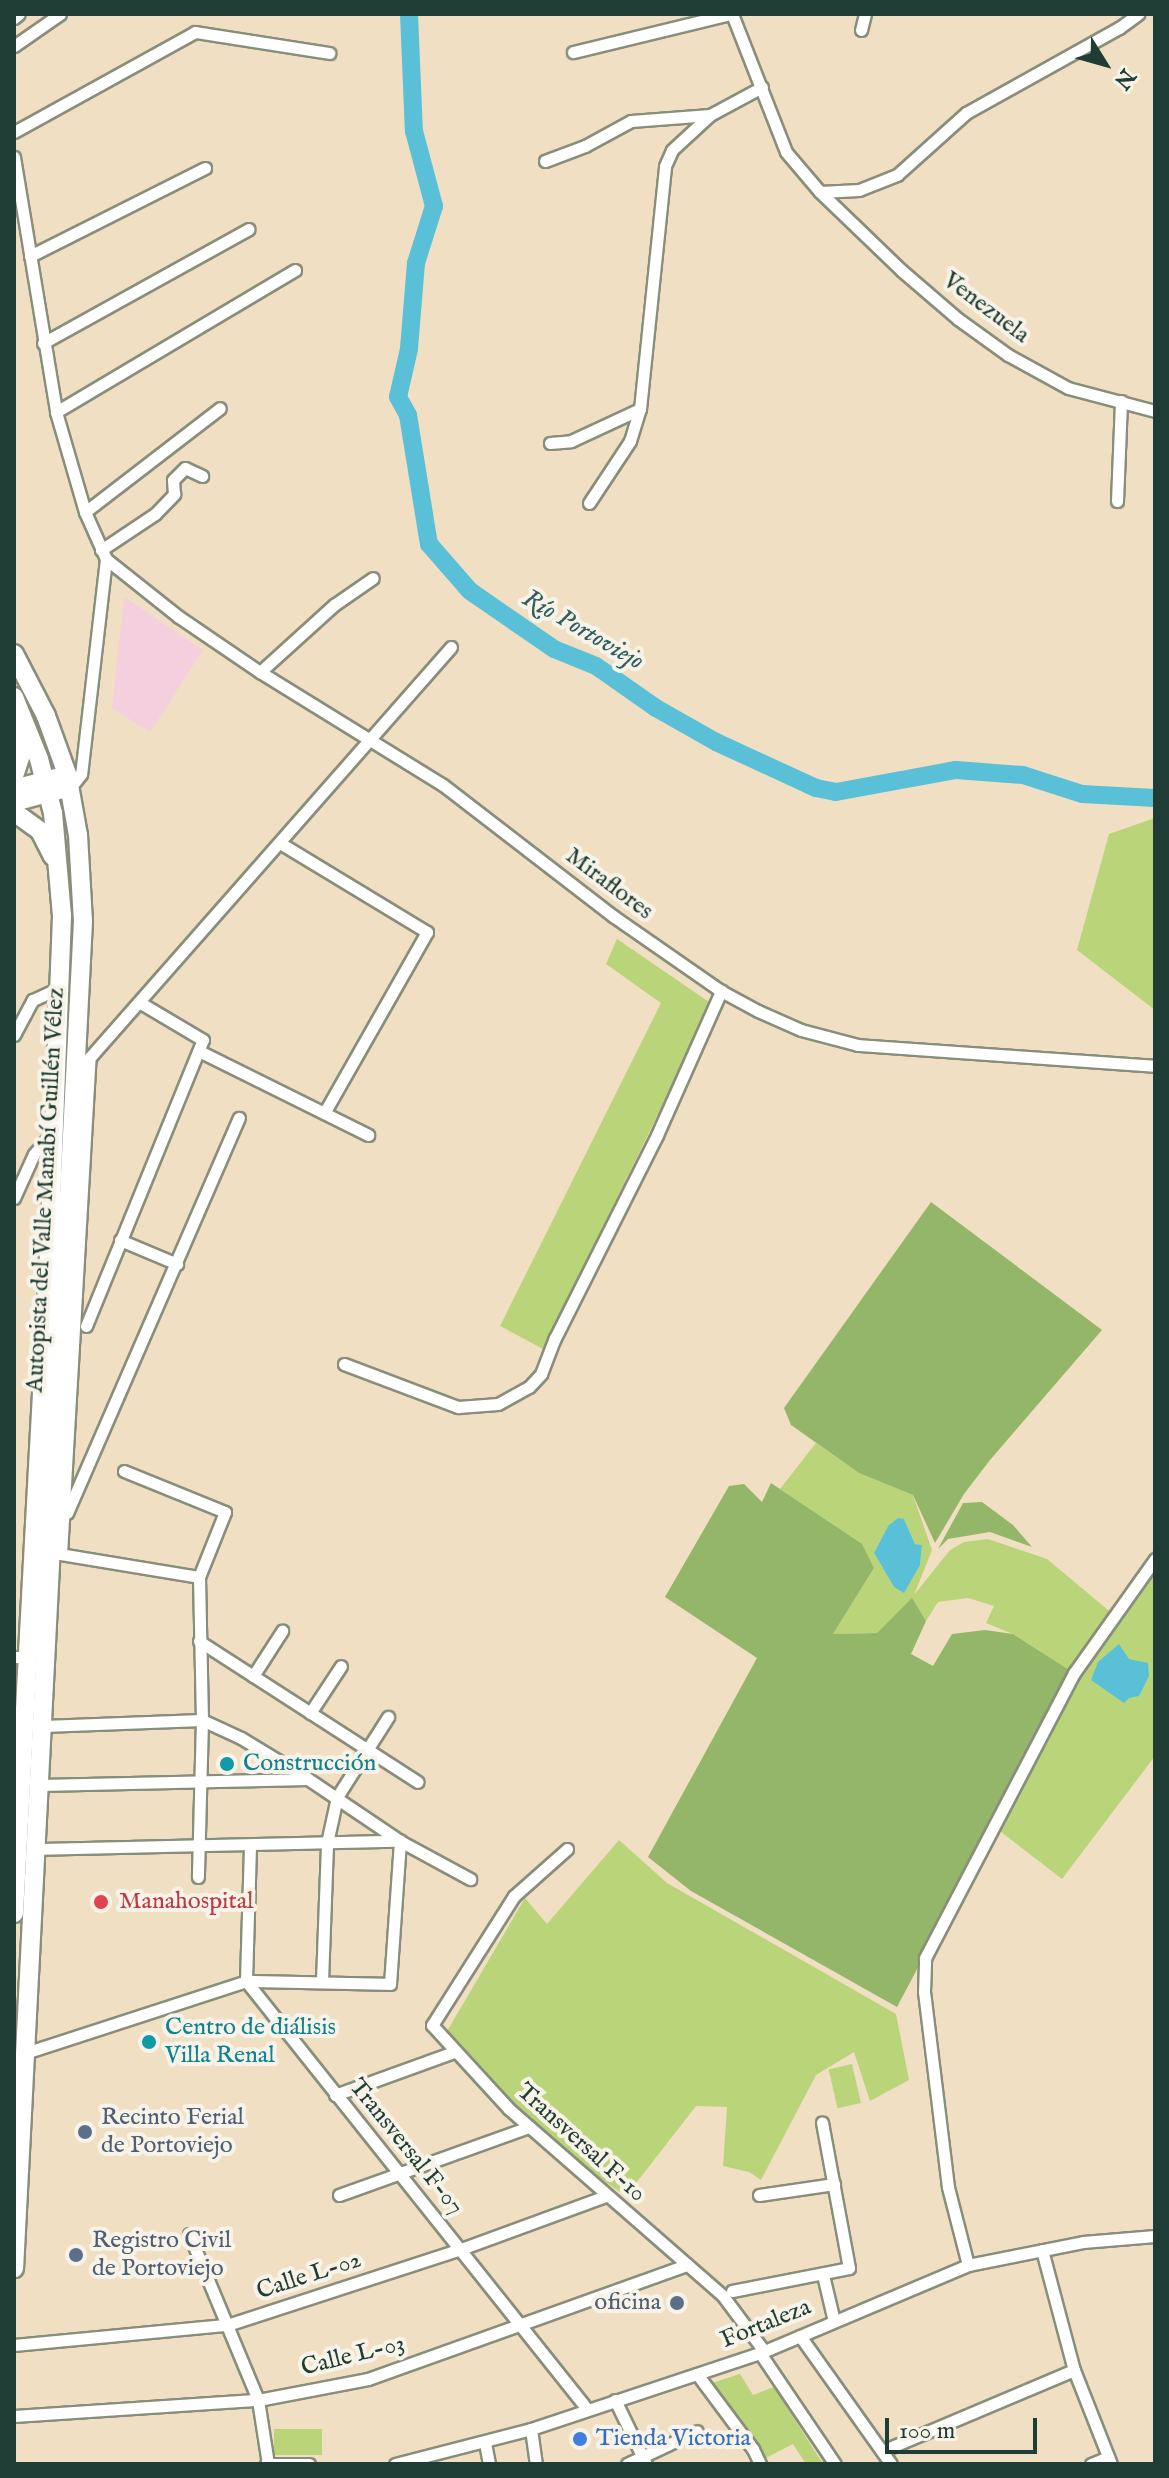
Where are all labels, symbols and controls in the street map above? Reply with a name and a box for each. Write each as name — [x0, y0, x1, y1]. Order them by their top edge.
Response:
north arrow — [1065, 24, 1145, 104]
text: N — [1107, 62, 1141, 94]
street label: Venezuela — [937, 266, 1035, 350]
water label: Río Portoviejo — [517, 583, 649, 677]
street label: Miraflores — [560, 842, 658, 926]
street label: Autopista del Valle Manabí Guillén Vélez — [21, 987, 71, 1393]
place label: Construcción — [243, 1750, 376, 1778]
marker: Construcción — [218, 1755, 236, 1773]
place label: Manahospital — [119, 1888, 254, 1916]
marker: Manahospital — [90, 1891, 112, 1913]
place label: Centro de diálisis Villa Renal — [165, 2014, 336, 2070]
marker: Centro de diálisis Villa Renal — [140, 2033, 158, 2051]
street label: Transversal F-07 — [342, 2073, 470, 2221]
street label: Transversal F-10 — [510, 2077, 652, 2209]
place label: Recinto Ferial de Portoviejo — [101, 2104, 244, 2160]
marker: Recinto Ferial de Portoviejo — [76, 2123, 94, 2141]
place label: Registro Civil de Portoviejo — [92, 2227, 231, 2283]
marker: Registro Civil de Portoviejo — [67, 2246, 85, 2264]
street label: Calle L-02 — [253, 2246, 365, 2306]
place label: oficina — [594, 2289, 661, 2317]
street label: Fortaleza — [717, 2293, 815, 2355]
marker: oficina — [668, 2294, 686, 2312]
street label: Calle L-03 — [298, 2329, 408, 2383]
scale bar — [889, 2402, 1041, 2452]
text: 100 m — [899, 2416, 955, 2447]
place label: Tienda Victoria — [596, 2425, 751, 2453]
marker: Tienda Victoria — [571, 2430, 589, 2448]

